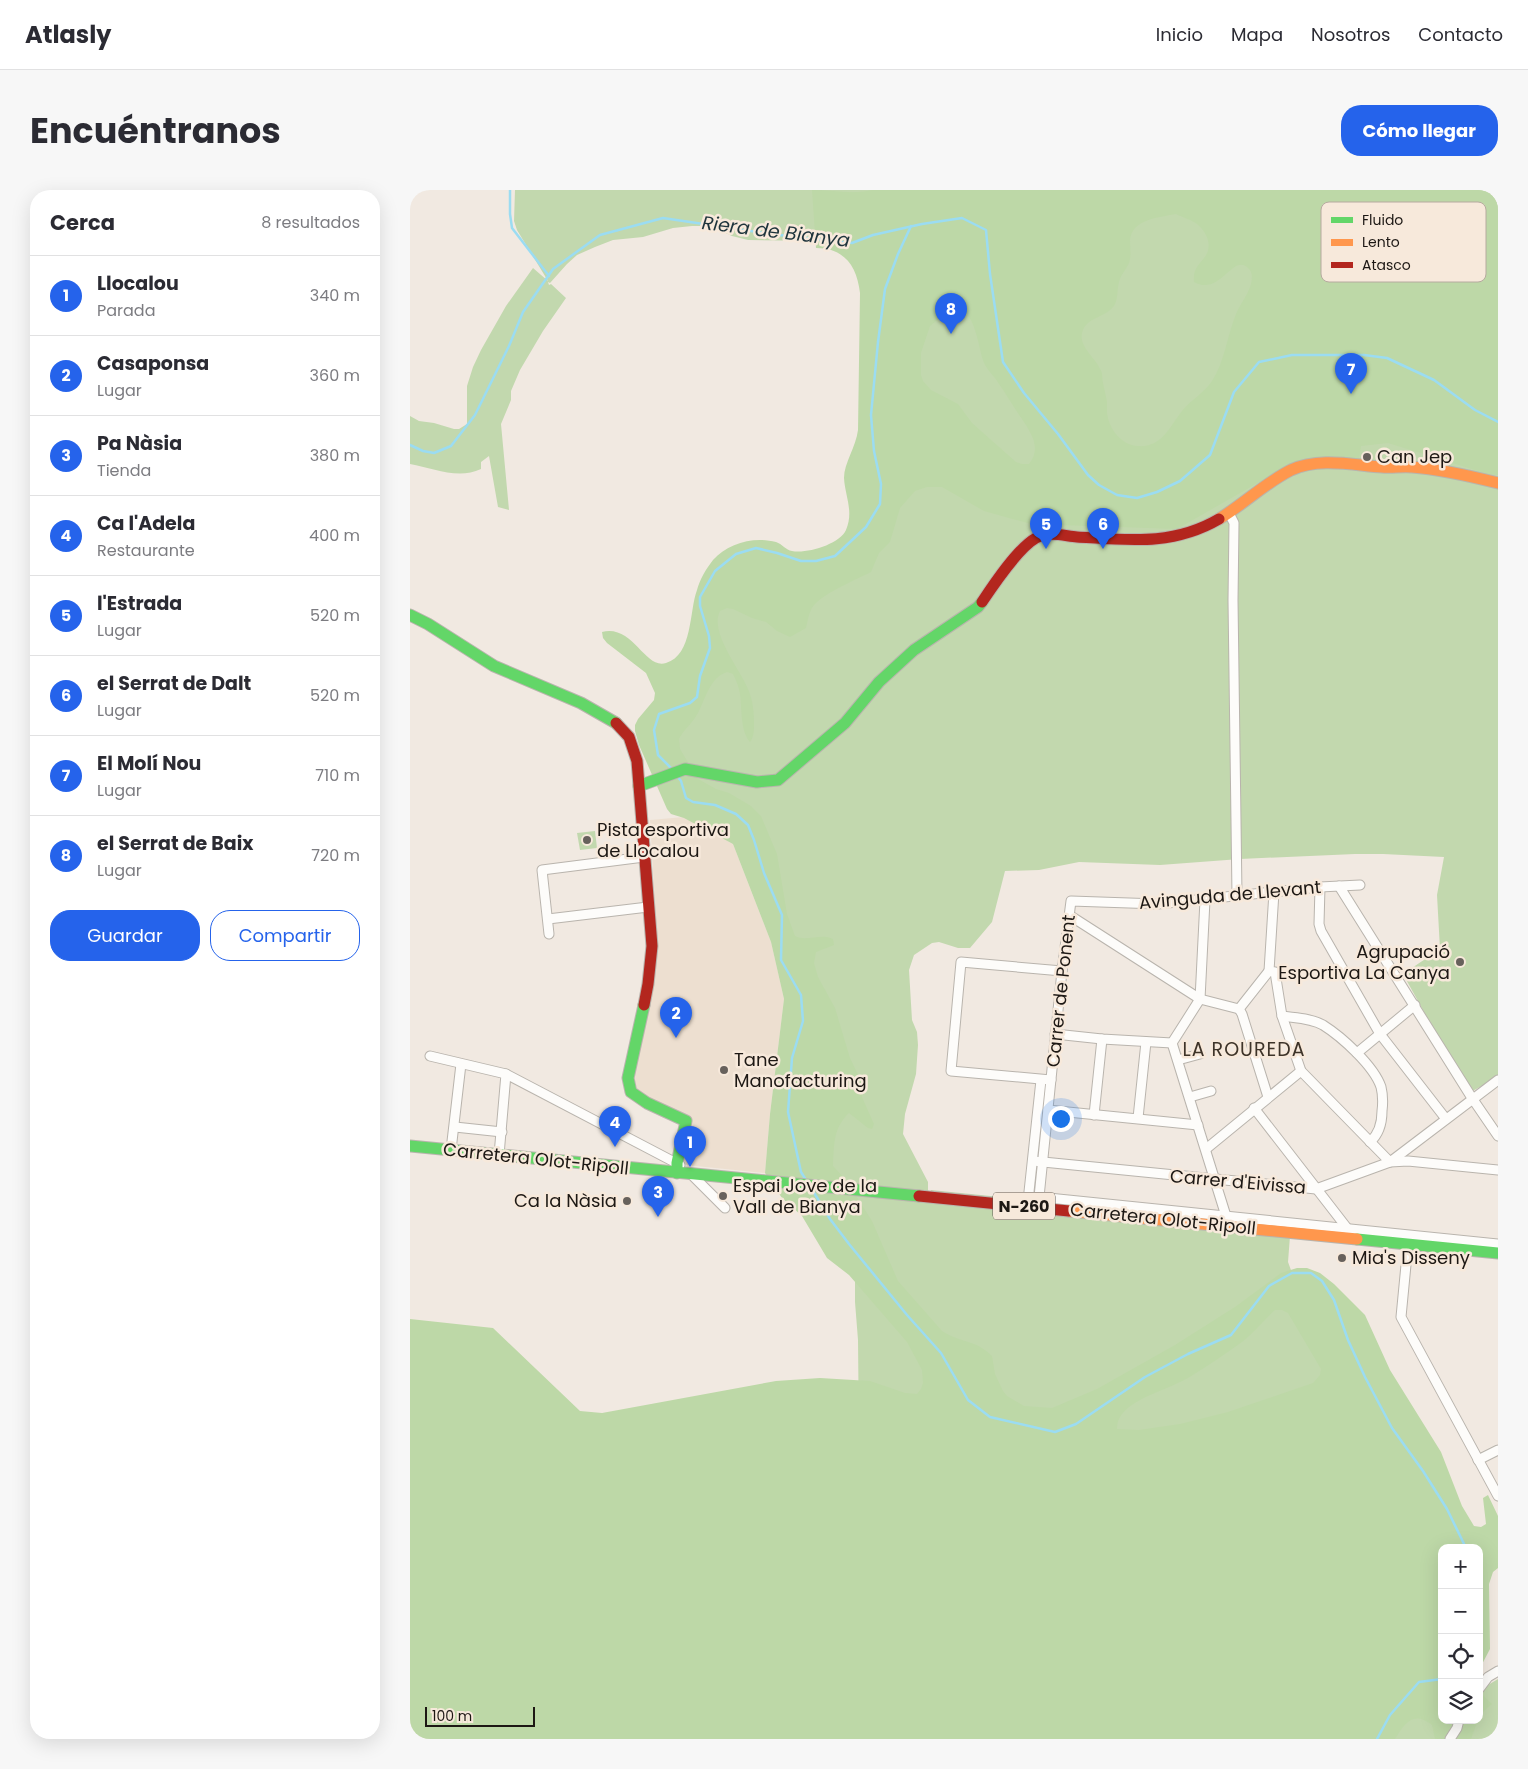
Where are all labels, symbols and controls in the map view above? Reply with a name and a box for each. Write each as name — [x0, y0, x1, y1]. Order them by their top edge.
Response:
text: Atlasly — [25, 18, 111, 51]
text: Inicio — [1156, 22, 1203, 47]
text: Mapa — [1231, 22, 1283, 47]
text: Nosotros — [1311, 22, 1390, 47]
text: Contacto — [1418, 22, 1503, 47]
button: Cómo llegar — [1341, 105, 1498, 156]
text: Encuéntranos — [30, 106, 281, 155]
legend — [1321, 202, 1486, 282]
text: Cerca — [50, 208, 115, 237]
water label: Riera de Bianya — [700, 209, 852, 254]
text: Fluido — [1362, 210, 1403, 230]
text: 8 resultados — [261, 211, 360, 234]
text: Lento — [1362, 232, 1400, 252]
text: Atasco — [1362, 255, 1411, 275]
text: Llocalou — [97, 270, 179, 297]
text: 1 — [63, 284, 69, 307]
text: 340 m — [310, 284, 360, 307]
pin: 8 — [935, 293, 967, 334]
text: Parada — [97, 299, 156, 322]
text: Casaponsa — [97, 350, 209, 377]
pin: 7 — [1335, 353, 1367, 394]
text: 2 — [61, 364, 71, 387]
text: 360 m — [310, 364, 360, 387]
text: Lugar — [97, 379, 142, 402]
text: Pa Nàsia — [97, 430, 182, 457]
text: 3 — [61, 444, 71, 467]
text: 380 m — [310, 444, 360, 467]
place label: Can Jep — [1377, 444, 1452, 469]
marker: Can Jep — [1361, 451, 1373, 463]
text: Tienda — [97, 459, 151, 482]
pin: 5 — [1030, 508, 1062, 549]
pin: 6 — [1087, 508, 1119, 549]
text: Ca l'Adela — [97, 510, 195, 537]
text: 4 — [61, 524, 71, 547]
text: 400 m — [309, 524, 360, 547]
text: Restaurante — [97, 539, 195, 562]
text: l'Estrada — [97, 590, 182, 617]
text: 5 — [61, 604, 71, 627]
text: 520 m — [310, 604, 360, 627]
text: Lugar — [97, 619, 142, 642]
text: el Serrat de Dalt — [97, 670, 251, 697]
text: 6 — [61, 684, 71, 707]
text: 520 m — [310, 684, 360, 707]
text: Lugar — [97, 699, 142, 722]
text: El Molí Nou — [97, 750, 201, 777]
text: 7 — [62, 764, 70, 787]
text: 710 m — [315, 764, 360, 787]
text: Lugar — [97, 779, 142, 802]
place label: Pista esportiva de Llocalou — [597, 817, 729, 863]
text: el Serrat de Baix — [97, 830, 253, 857]
marker: Pista esportiva de Llocalou — [581, 834, 593, 846]
text: 8 — [61, 844, 71, 867]
text: 720 m — [311, 844, 360, 867]
text: Lugar — [97, 859, 142, 882]
street label: Avinguda de Llevant — [1138, 874, 1322, 915]
button: Guardar — [50, 910, 200, 961]
button: Compartir — [210, 910, 360, 961]
street label: Carrer de Ponent — [1040, 914, 1081, 1068]
place label: Agrupació Esportiva La Canya — [1278, 939, 1450, 985]
marker: Agrupació Esportiva La Canya — [1454, 956, 1466, 968]
pin: 2 — [660, 997, 692, 1038]
district label: LA ROUREDA — [1183, 1036, 1305, 1063]
place label: Tane Manofacturing — [734, 1047, 867, 1093]
marker: Tane Manofacturing — [718, 1064, 730, 1076]
pin: 4 — [599, 1106, 631, 1147]
your location — [1048, 1106, 1074, 1132]
pin: 1 — [674, 1126, 706, 1167]
street label: Carretera Olot-Ripoll — [442, 1136, 630, 1181]
street label: Carrer d'Eivissa — [1169, 1163, 1307, 1200]
place label: Espai Jove de la Vall de Bianya — [733, 1173, 877, 1219]
pin: 3 — [642, 1176, 674, 1217]
place label: Ca la Nàsia — [514, 1188, 617, 1213]
marker: Espai Jove de la Vall de Bianya — [717, 1190, 729, 1202]
road number: N-260 — [993, 1192, 1055, 1220]
marker: Ca la Nàsia — [621, 1195, 633, 1207]
street label: Carretera Olot-Ripoll — [1069, 1196, 1257, 1241]
place label: Mia's Disseny — [1352, 1245, 1470, 1270]
marker: Mia's Disseny — [1336, 1252, 1348, 1264]
map controls — [1438, 1544, 1483, 1724]
button: + — [1438, 1544, 1483, 1589]
button: − — [1438, 1589, 1483, 1634]
button: locate — [1438, 1634, 1483, 1679]
button: layers — [1438, 1679, 1483, 1724]
scale bar — [425, 1704, 535, 1727]
text: 100 m — [432, 1706, 472, 1726]

